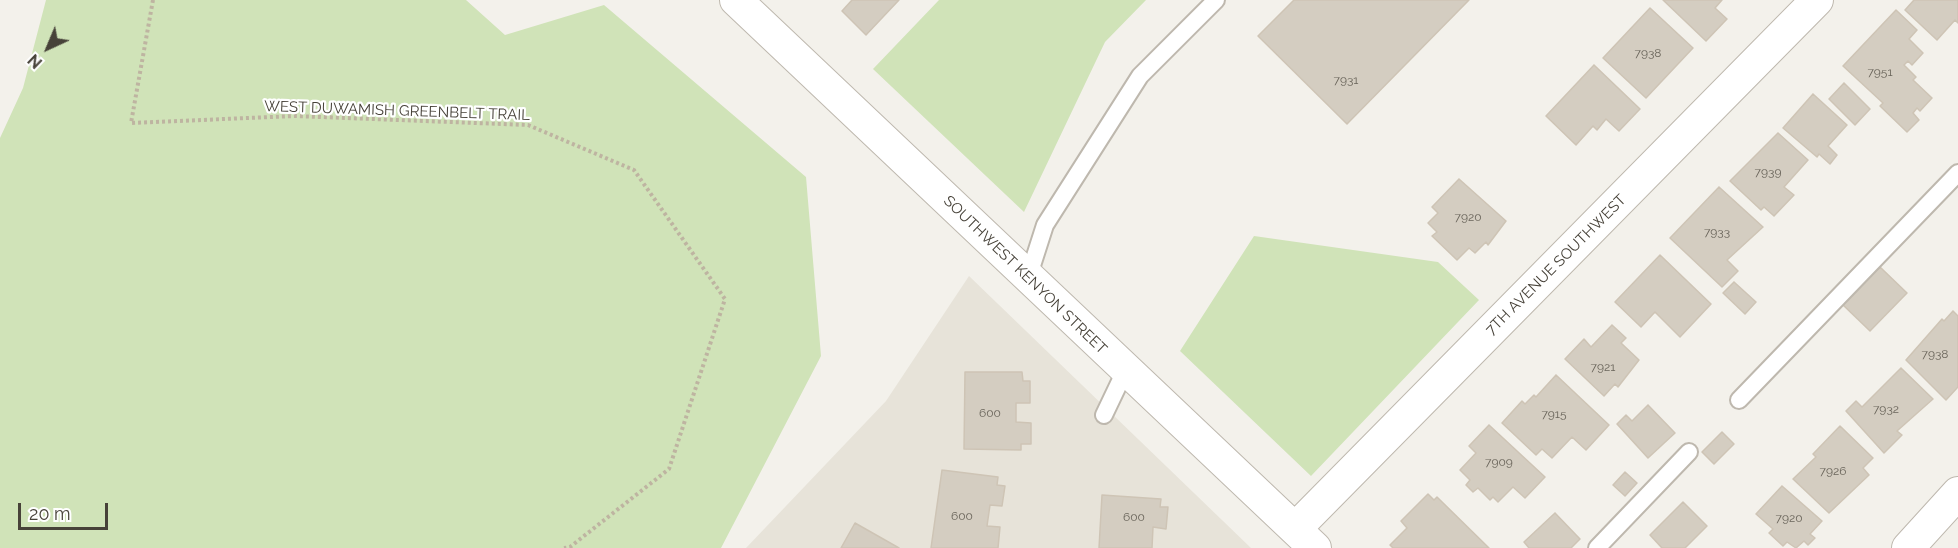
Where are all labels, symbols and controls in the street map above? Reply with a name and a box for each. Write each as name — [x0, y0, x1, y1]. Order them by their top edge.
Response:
north arrow — [18, 18, 78, 78]
house number: 7938 — [1635, 46, 1661, 60]
text: N — [24, 50, 46, 72]
house number: 7951 — [1867, 65, 1893, 79]
house number: 7931 — [1334, 73, 1358, 87]
street label: WEST DUWAMISH GREENBELT TRAIL — [264, 97, 530, 125]
house number: 7939 — [1755, 165, 1781, 179]
street label: 7TH AVENUE SOUTHWEST — [1482, 191, 1630, 339]
street label: SOUTHWEST KENYON STREET — [940, 192, 1110, 358]
house number: 7920 — [1454, 210, 1482, 224]
house number: 7933 — [1704, 225, 1730, 239]
house number: 7938 — [1922, 347, 1948, 361]
house number: 7921 — [1591, 360, 1615, 374]
house number: 7932 — [1873, 402, 1899, 416]
house number: 600 — [979, 406, 1001, 420]
house number: 7915 — [1541, 407, 1567, 421]
house number: 7909 — [1485, 455, 1513, 469]
house number: 7926 — [1820, 464, 1846, 478]
scale bar — [21, 491, 111, 529]
text: 20 m — [29, 503, 71, 524]
house number: 600 — [951, 509, 973, 523]
house number: 600 — [1123, 510, 1145, 524]
house number: 7920 — [1775, 511, 1803, 525]

